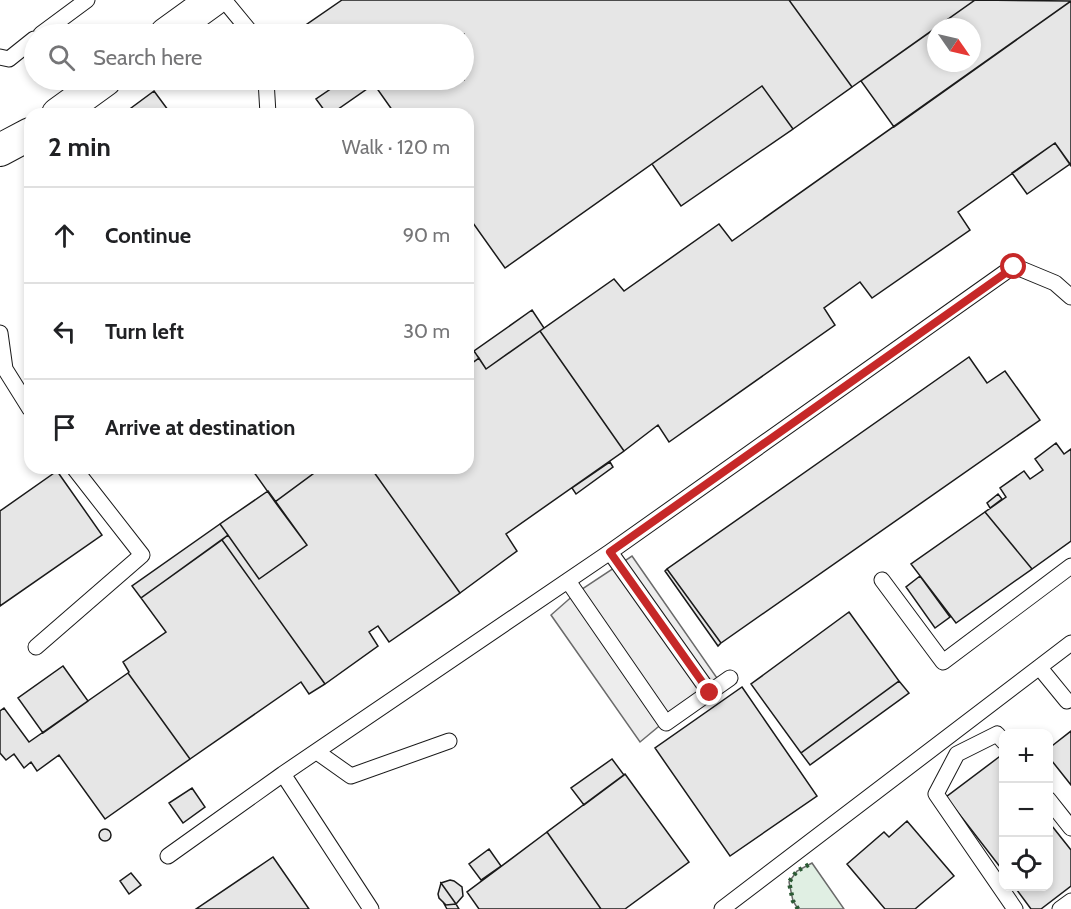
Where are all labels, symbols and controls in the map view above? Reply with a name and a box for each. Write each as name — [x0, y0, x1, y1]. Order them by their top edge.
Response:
north arrow — [927, 18, 981, 72]
search box — [24, 24, 474, 90]
icon: search — [45, 41, 78, 74]
text: Search here — [93, 44, 202, 71]
text: 2 min — [48, 131, 111, 163]
text: Walk · 120 m — [342, 135, 450, 159]
icon: ahead — [48, 219, 81, 252]
text: Continue — [105, 222, 191, 249]
text: 90 m — [403, 223, 450, 247]
route start — [1000, 253, 1026, 279]
icon: left — [48, 315, 81, 348]
text: Turn left — [105, 318, 184, 345]
text: 30 m — [403, 319, 450, 343]
icon: arrive — [48, 411, 81, 444]
text: Arrive at destination — [105, 414, 295, 441]
route end — [696, 679, 722, 705]
map controls — [999, 729, 1053, 891]
button: + — [999, 729, 1053, 783]
button: − — [999, 783, 1053, 837]
button: locate — [999, 837, 1053, 891]

